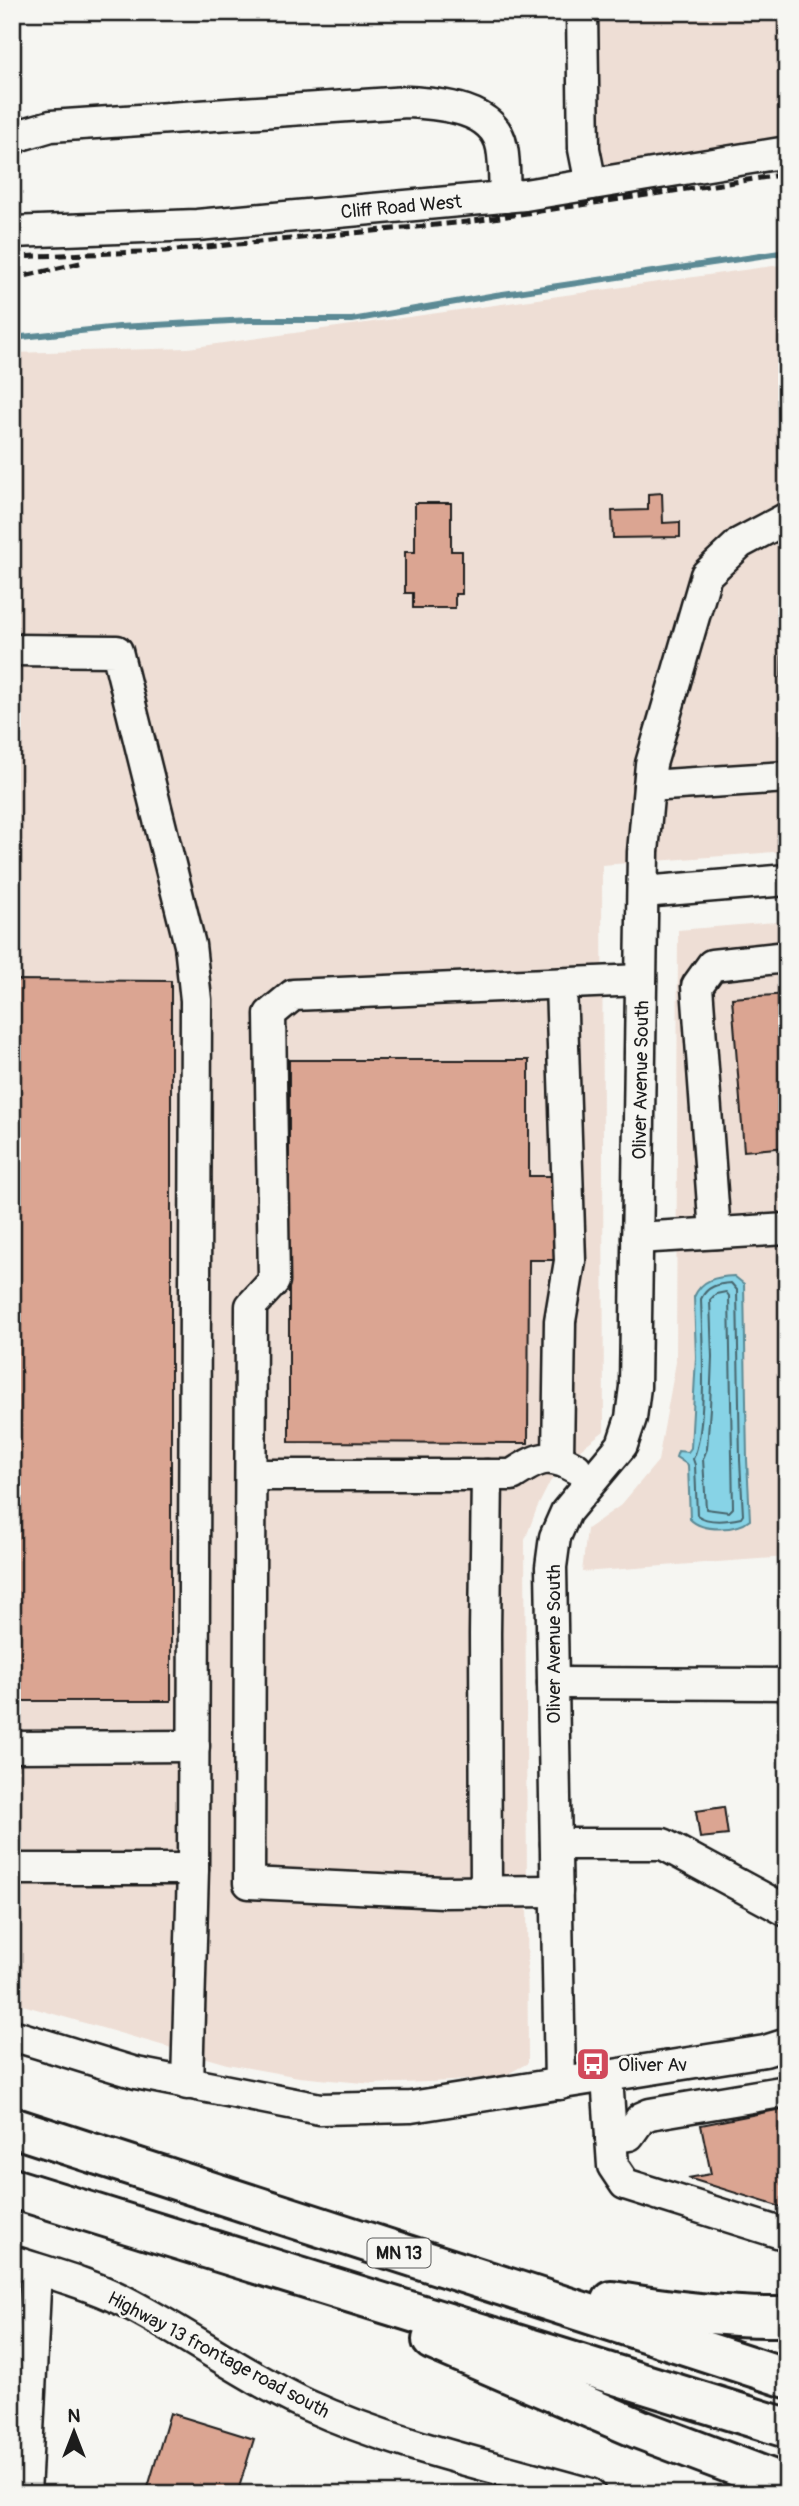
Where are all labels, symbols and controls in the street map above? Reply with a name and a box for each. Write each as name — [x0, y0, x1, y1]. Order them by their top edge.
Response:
street label: Cliff Road West — [340, 190, 463, 224]
street label: Oliver Avenue South — [628, 1000, 654, 1160]
street label: Oliver Avenue South — [542, 1564, 566, 1724]
bus stop icon: Oliver Av — [574, 2045, 612, 2083]
place label: Oliver Av — [618, 2053, 687, 2077]
road number: MN 13 — [368, 2238, 430, 2267]
street label: Highway 13 frontage road south — [103, 2286, 334, 2424]
north arrow — [38, 2398, 108, 2468]
text: N — [68, 2404, 81, 2428]

